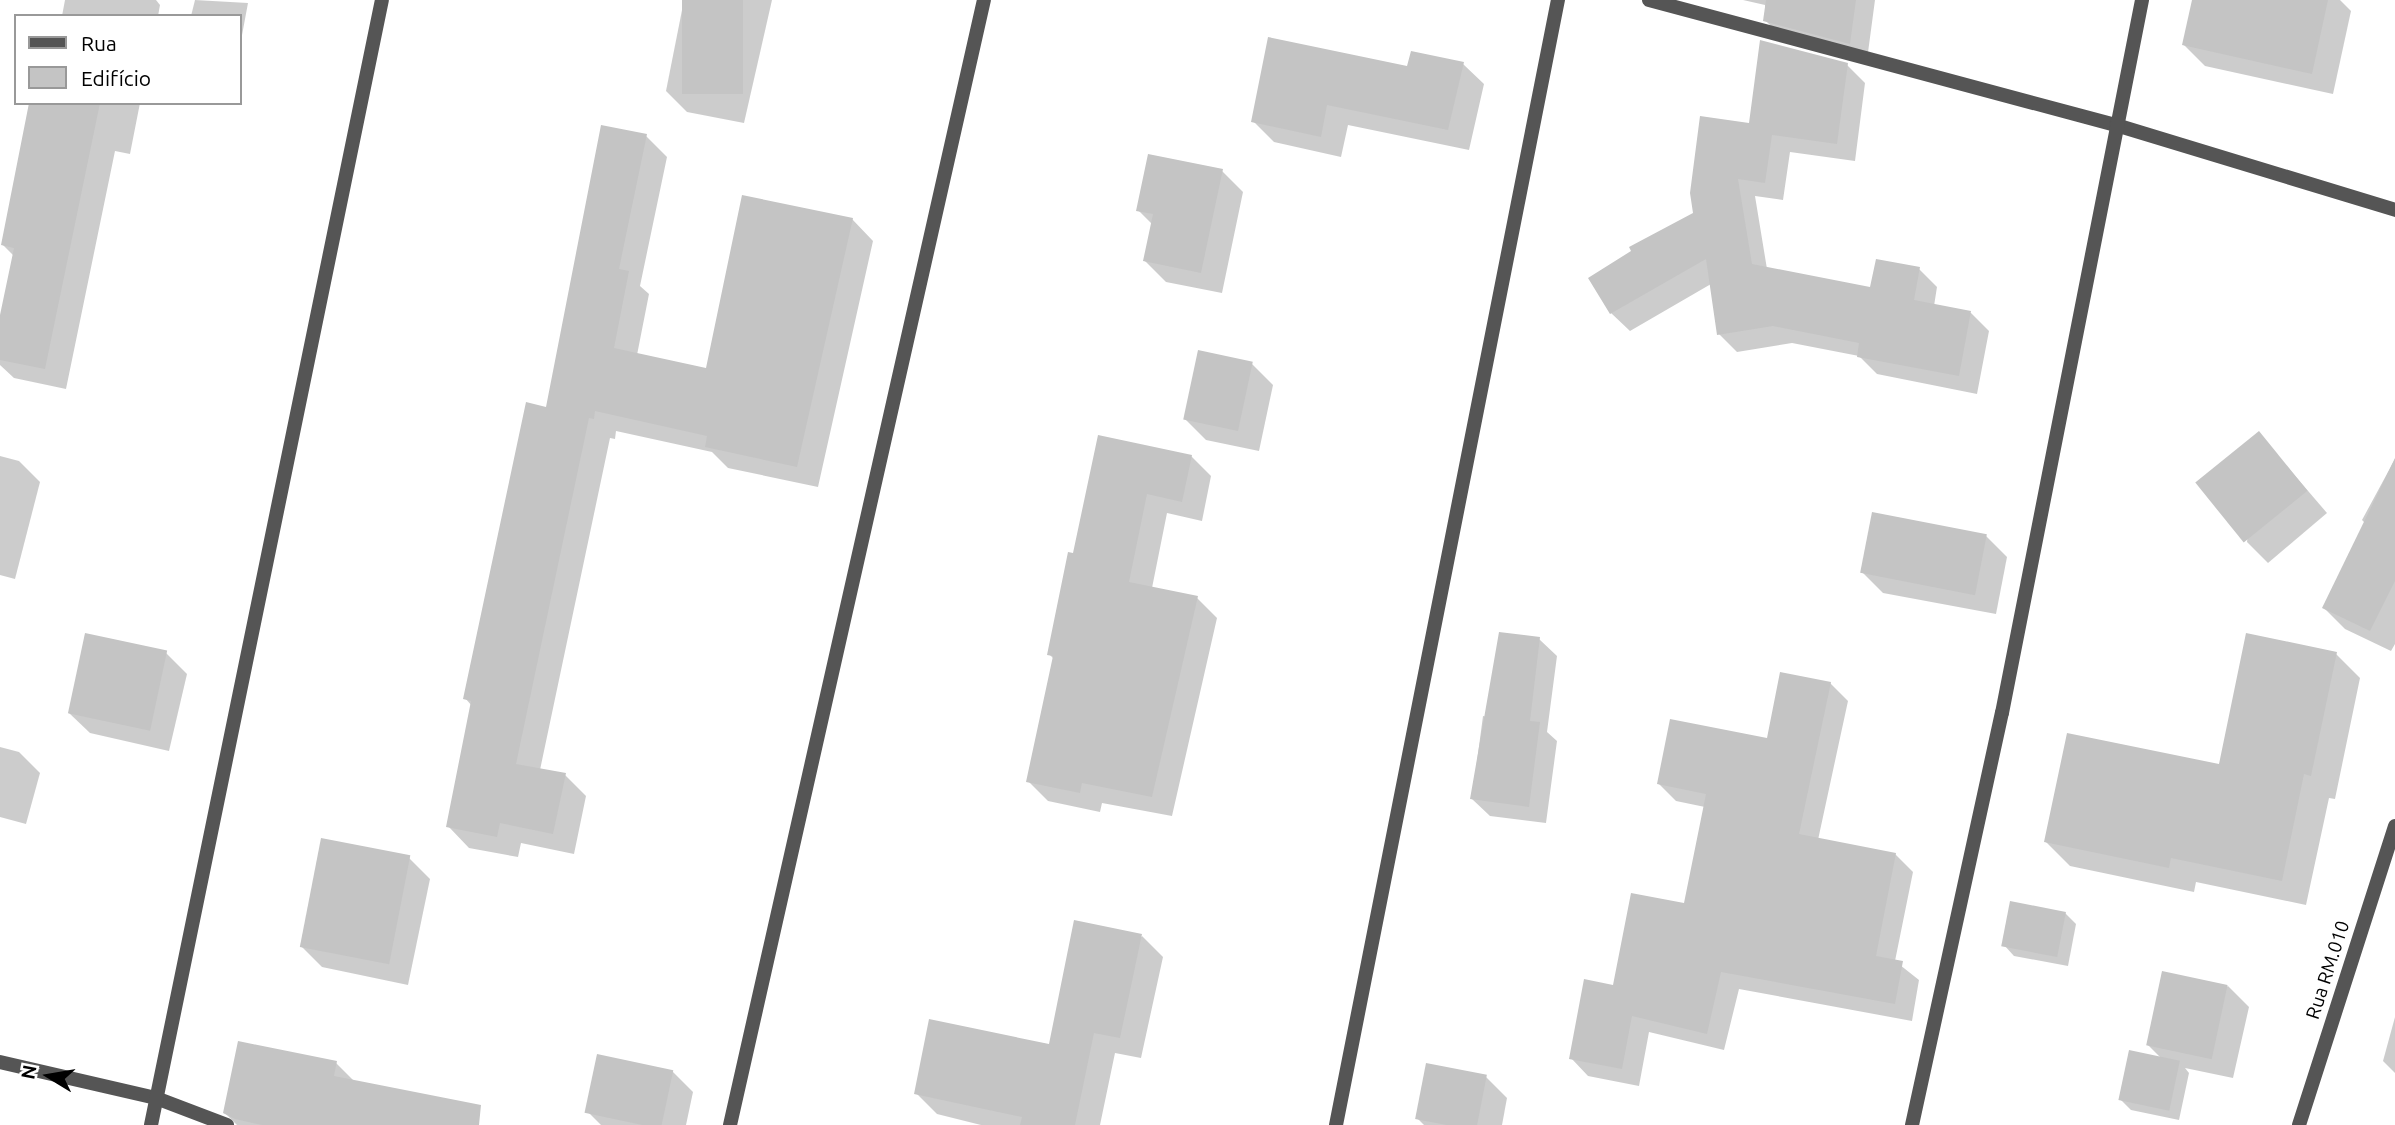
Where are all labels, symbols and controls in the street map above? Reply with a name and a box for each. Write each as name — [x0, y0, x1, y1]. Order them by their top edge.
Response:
legend — [14, 14, 242, 105]
text: Rua — [81, 31, 117, 55]
text: Edifício — [81, 66, 151, 90]
street label: Rua RM.010 — [2301, 918, 2355, 1022]
north arrow — [14, 1041, 84, 1111]
text: N — [16, 1063, 41, 1081]

